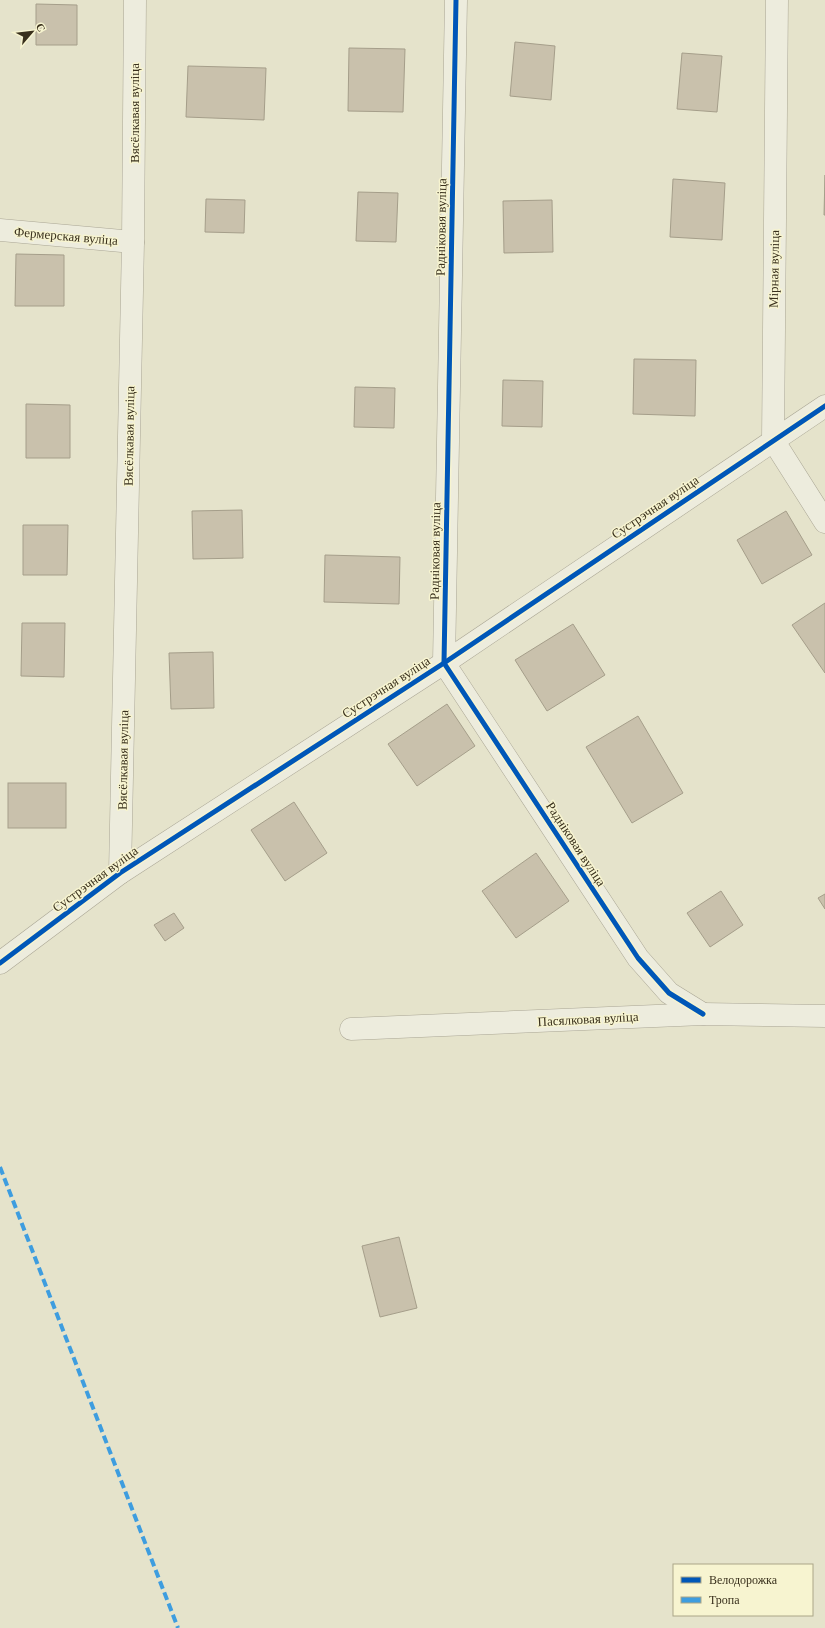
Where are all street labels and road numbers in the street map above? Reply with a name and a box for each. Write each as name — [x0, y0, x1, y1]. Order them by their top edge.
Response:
street label: Вясёлкавая вуліца — [127, 63, 142, 163]
street label: Радніковая вуліца — [433, 178, 449, 276]
street label: Фермерская вуліца — [13, 224, 119, 248]
street label: Мірная вуліца — [766, 230, 782, 308]
street label: Вясёлкавая вуліца — [121, 386, 137, 486]
street label: Сустрэчная вуліца — [609, 472, 702, 542]
street label: Радніковая вуліца — [427, 502, 443, 600]
street label: Сустрэчная вуліца — [339, 653, 433, 721]
street label: Вясёлкавая вуліца — [115, 710, 131, 810]
street label: Радніковая вуліца — [543, 799, 609, 889]
street label: Сустрэчная вуліца — [49, 843, 141, 915]
street label: Пасялковая вуліца — [537, 1009, 639, 1029]

